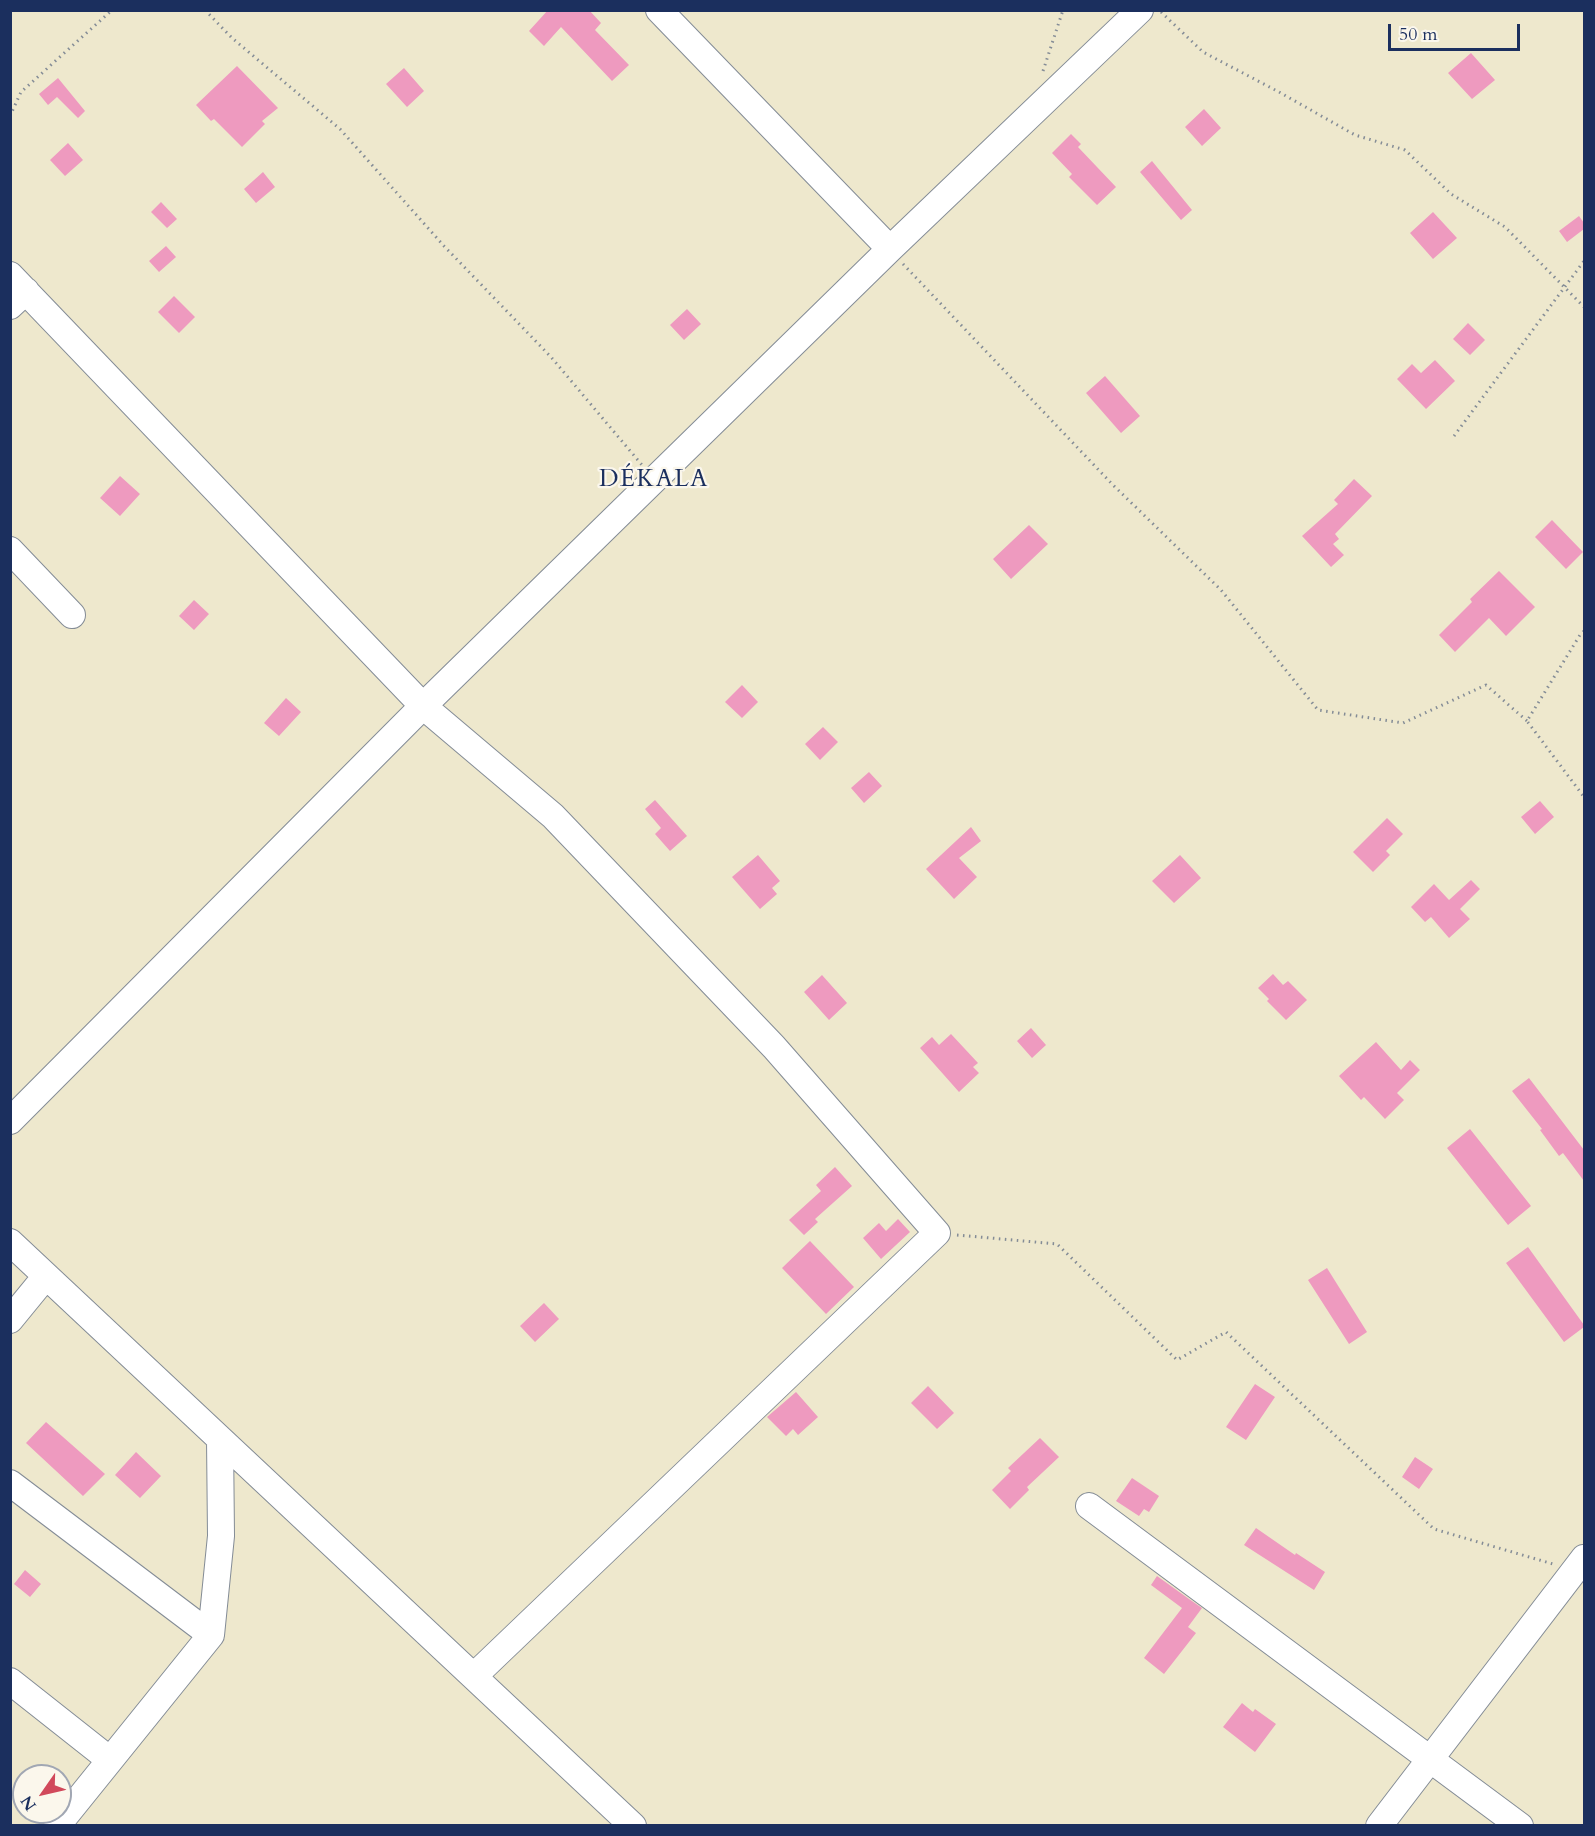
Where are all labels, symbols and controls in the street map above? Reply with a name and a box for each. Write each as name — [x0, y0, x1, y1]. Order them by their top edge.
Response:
scale bar — [1391, 12, 1523, 50]
text: 50 m — [1399, 22, 1438, 47]
district label: DÉKALA — [599, 466, 709, 494]
north arrow — [12, 1764, 72, 1824]
text: N — [16, 1791, 42, 1815]

